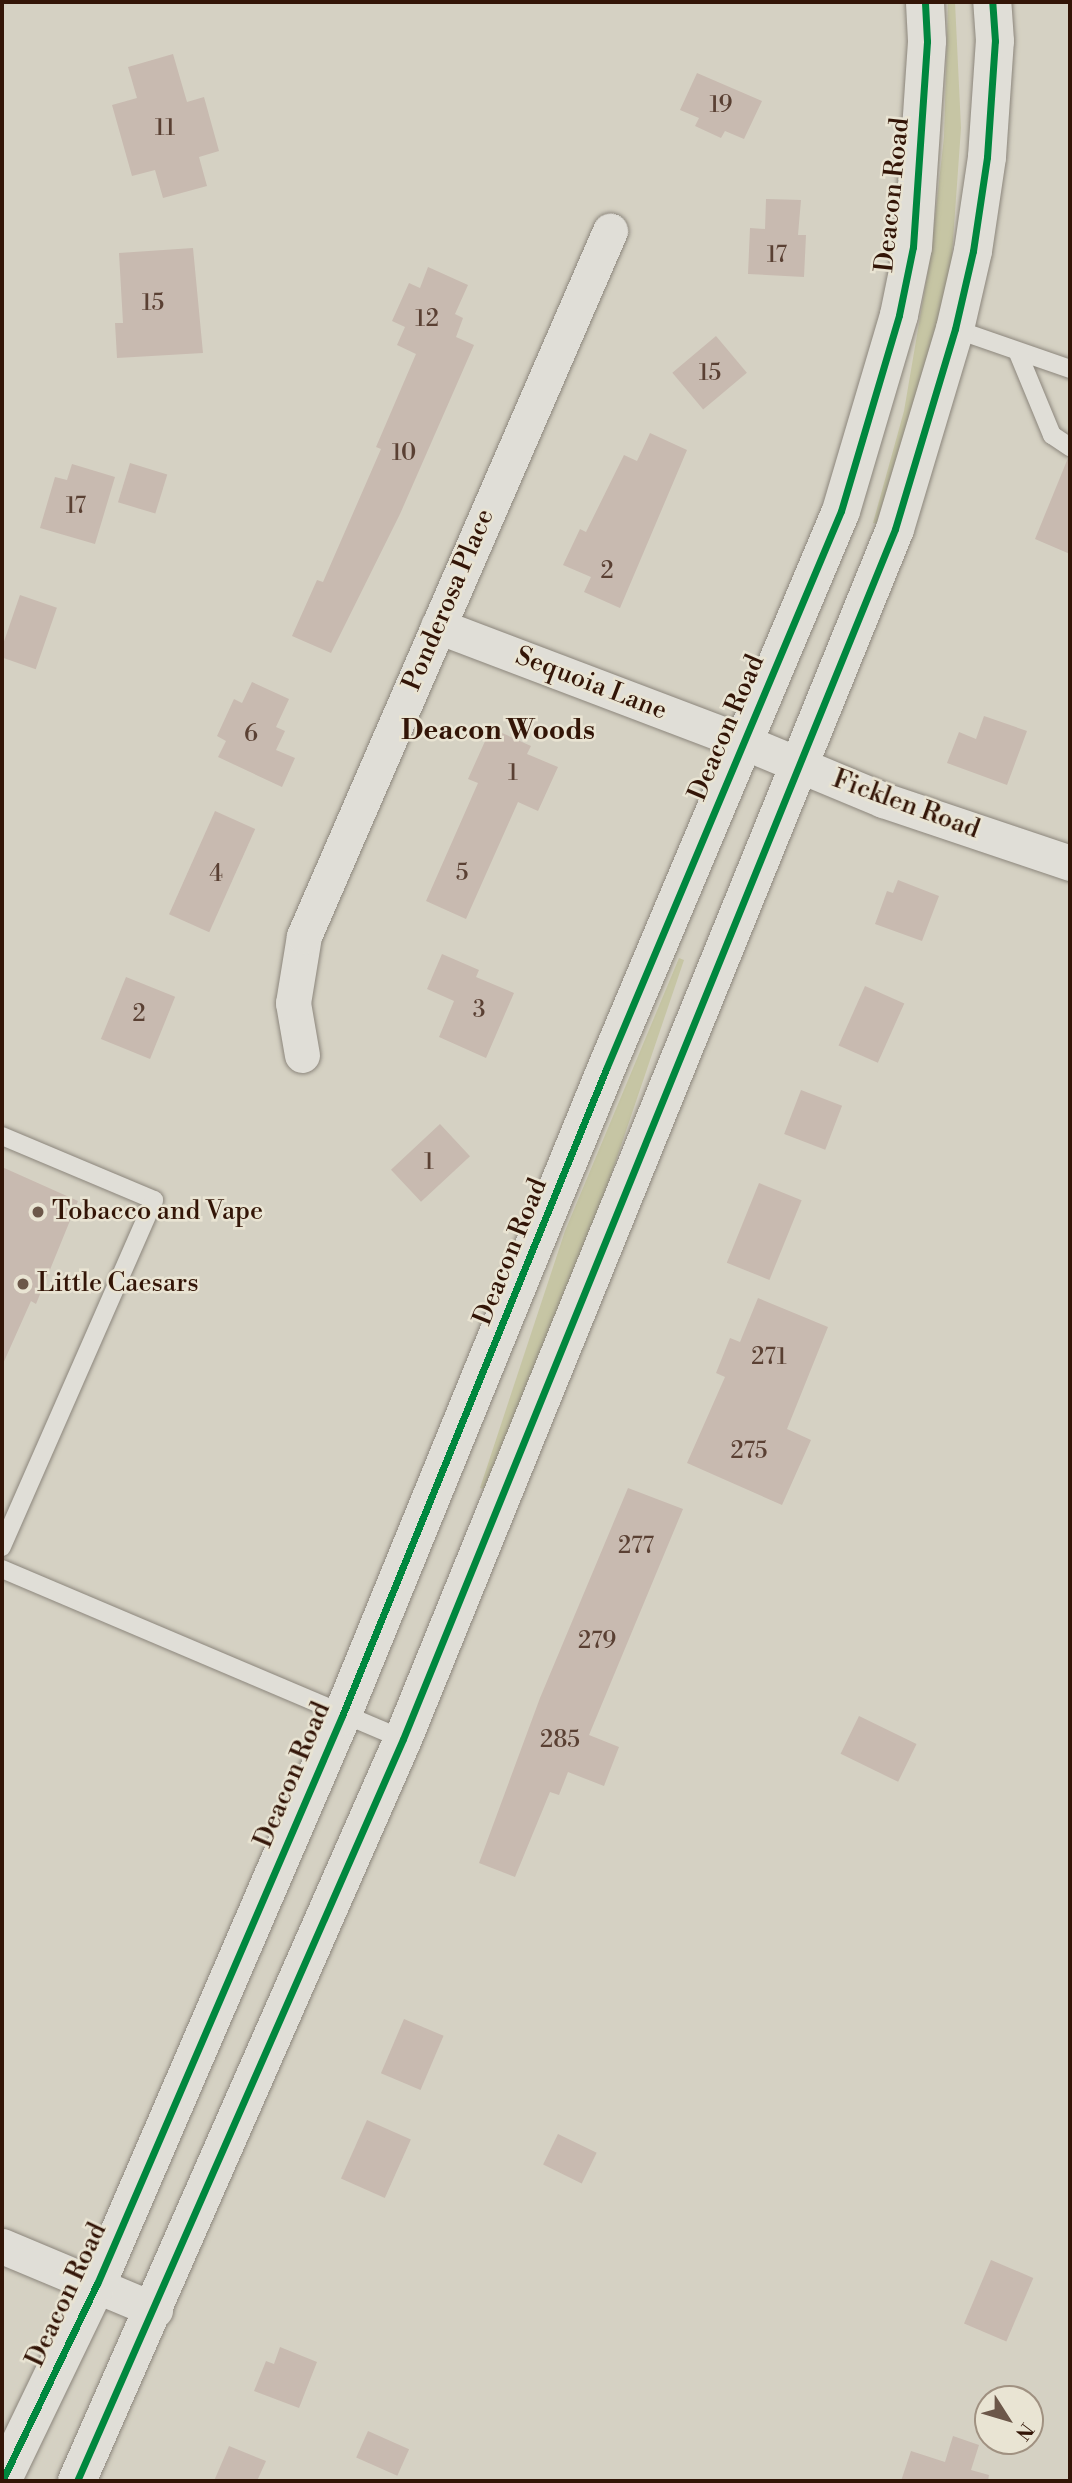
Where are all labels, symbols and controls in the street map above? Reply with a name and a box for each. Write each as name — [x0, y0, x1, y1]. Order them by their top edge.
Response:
house number: 19 — [709, 91, 733, 119]
house number: 11 — [155, 114, 175, 142]
street label: Deacon Road — [869, 116, 917, 274]
house number: 17 — [767, 241, 787, 269]
house number: 15 — [142, 289, 164, 317]
house number: 12 — [415, 305, 439, 333]
house number: 15 — [699, 359, 721, 387]
house number: 10 — [392, 439, 416, 467]
house number: 17 — [66, 492, 86, 520]
street label: Ponderosa Place — [397, 504, 501, 696]
house number: 2 — [600, 557, 614, 585]
street label: Sequoia Lane — [511, 641, 671, 727]
street label: Deacon Road — [682, 650, 772, 806]
district label: Deacon Woods — [401, 714, 595, 748]
house number: 6 — [244, 720, 258, 748]
house number: 1 — [508, 759, 518, 787]
street label: Ficklen Road — [828, 764, 984, 846]
house number: 5 — [456, 859, 468, 887]
house number: 4 — [209, 860, 223, 888]
house number: 3 — [473, 996, 485, 1024]
house number: 2 — [132, 1000, 146, 1028]
house number: 1 — [424, 1148, 434, 1176]
street label: Deacon Road — [467, 1174, 555, 1330]
place label: Tobacco and Vape — [52, 1196, 263, 1228]
marker: Tobacco and Vape — [30, 1204, 46, 1220]
place label: Little Caesars — [37, 1268, 199, 1300]
marker: Little Caesars — [15, 1276, 31, 1292]
house number: 271 — [751, 1343, 787, 1371]
house number: 275 — [731, 1437, 767, 1465]
house number: 277 — [618, 1532, 654, 1560]
house number: 279 — [578, 1627, 616, 1655]
street label: Deacon Road — [248, 1697, 338, 1853]
house number: 285 — [540, 1726, 580, 1754]
street label: Deacon Road — [20, 2218, 114, 2372]
north arrow — [974, 2385, 1044, 2455]
text: N — [1010, 2418, 1038, 2445]

